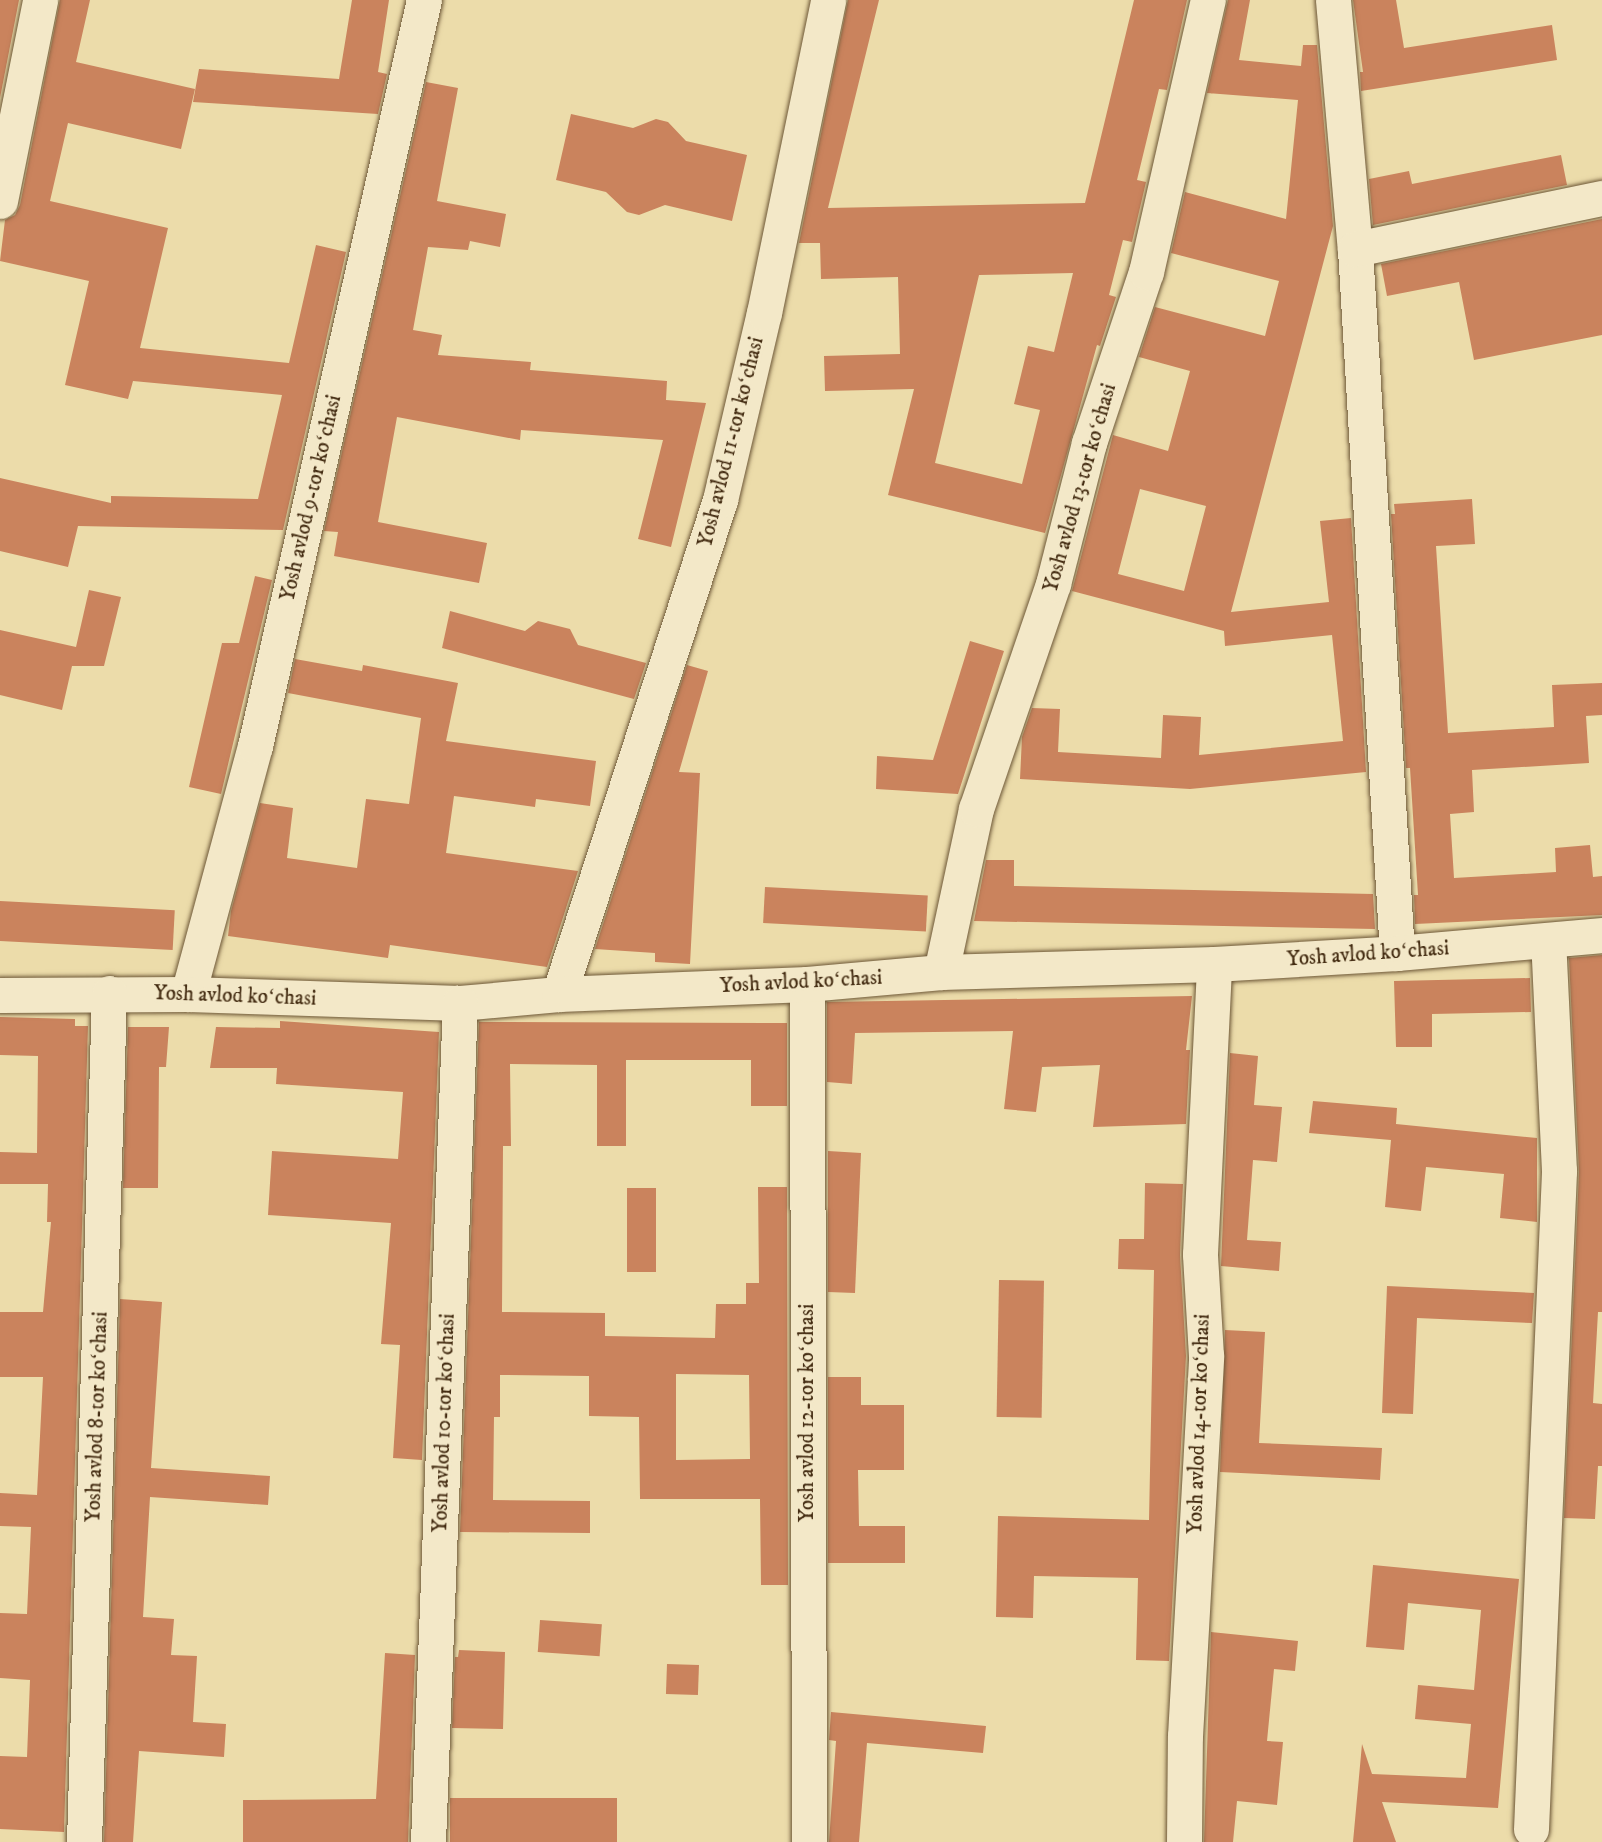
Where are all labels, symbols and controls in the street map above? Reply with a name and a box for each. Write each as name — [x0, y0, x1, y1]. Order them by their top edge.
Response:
street label: Yosh avlod 11-tor koʻchasi — [693, 334, 769, 550]
street label: Yosh avlod 13-tor koʻchasi — [1038, 381, 1122, 595]
street label: Yosh avlod 9-tor koʻchasi — [275, 392, 347, 604]
street label: Yosh avlod koʻchasi — [1286, 936, 1450, 972]
street label: Yosh avlod koʻchasi — [719, 965, 883, 999]
street label: Yosh avlod koʻchasi — [153, 981, 317, 1011]
street label: Yosh avlod 12-tor koʻchasi — [794, 1304, 820, 1522]
street label: Yosh avlod 8-tor koʻchasi — [81, 1311, 113, 1523]
street label: Yosh avlod 10-tor koʻchasi — [428, 1313, 460, 1533]
street label: Yosh avlod 14-tor koʻchasi — [1183, 1314, 1215, 1534]

